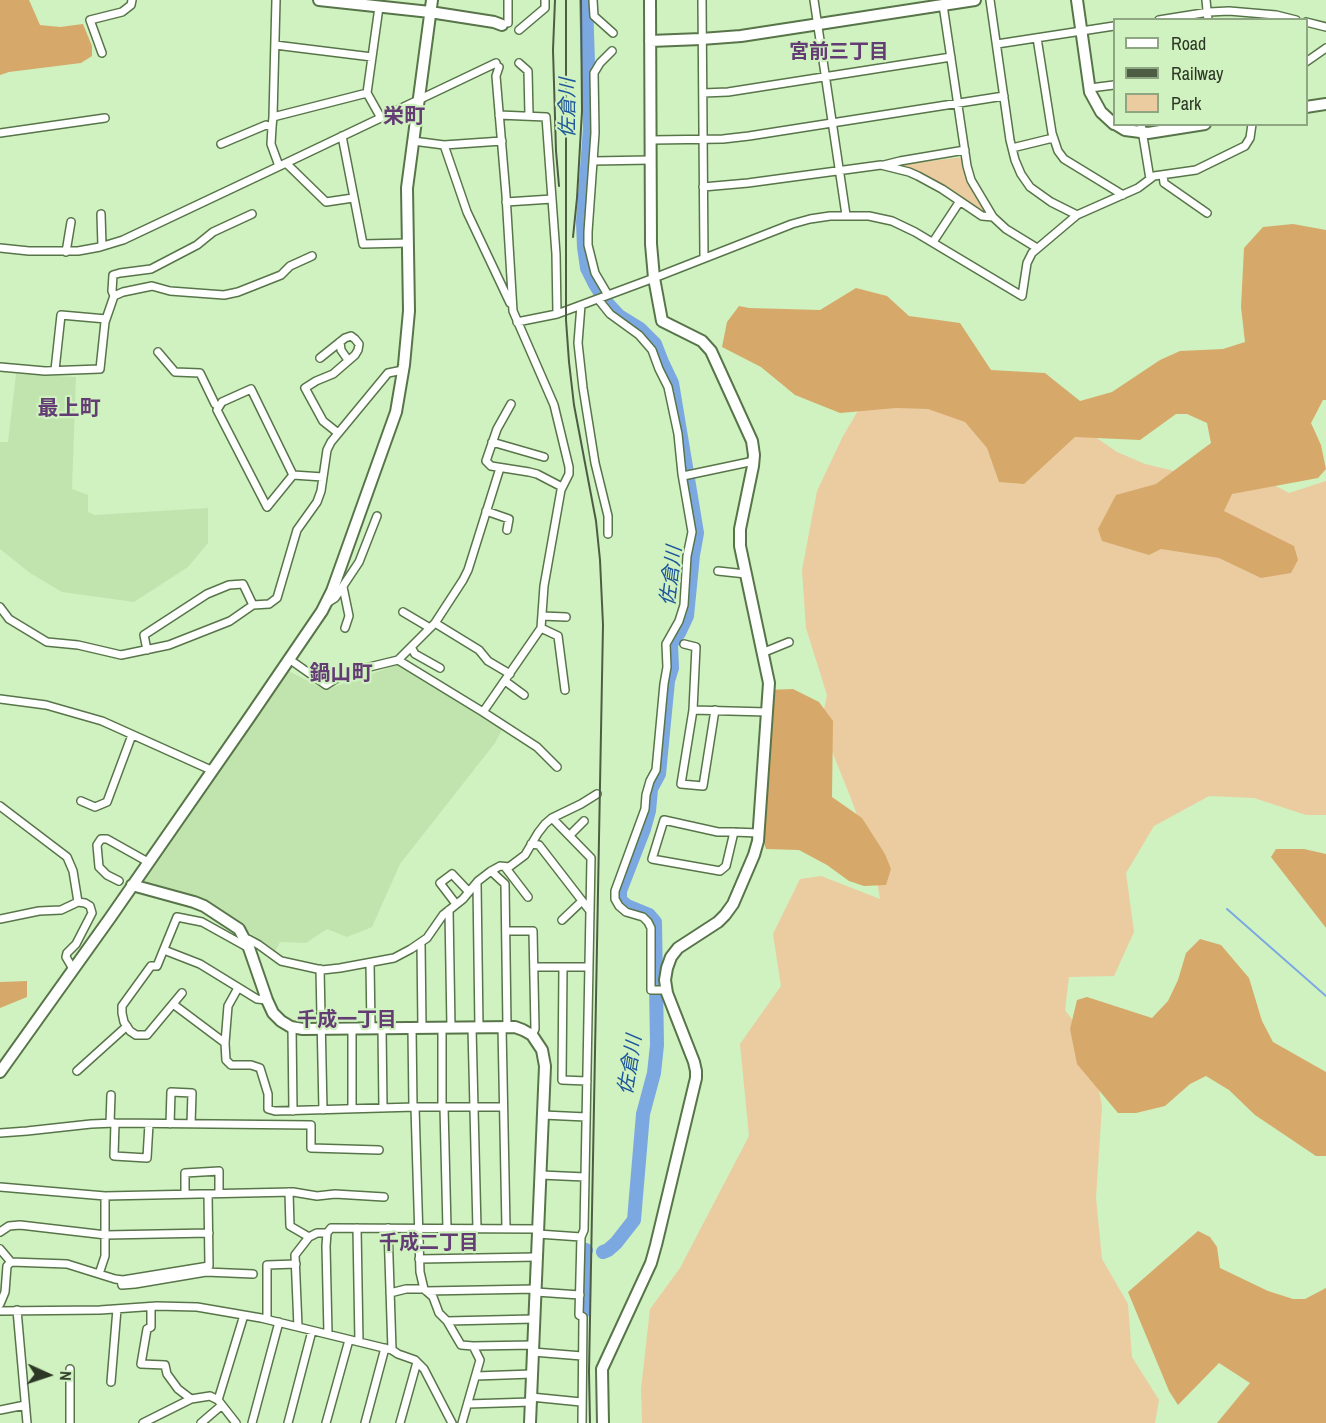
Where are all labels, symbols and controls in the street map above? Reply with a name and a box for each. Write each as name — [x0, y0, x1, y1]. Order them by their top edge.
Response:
legend — [1113, 18, 1308, 126]
text: Road — [1171, 31, 1206, 56]
district label: 宮前三丁目 — [789, 41, 889, 65]
text: Railway — [1171, 61, 1224, 86]
water label: 佐倉川 — [557, 78, 581, 138]
text: Park — [1171, 91, 1201, 116]
district label: 栄町 — [383, 104, 425, 130]
district label: 最上町 — [38, 396, 100, 422]
water label: 佐倉川 — [656, 545, 688, 607]
district label: 鍋山町 — [310, 661, 372, 687]
district label: 千成一丁目 — [297, 1009, 397, 1033]
water label: 佐倉川 — [614, 1033, 648, 1097]
district label: 千成二丁目 — [379, 1232, 479, 1256]
north arrow — [18, 1345, 78, 1405]
text: N — [55, 1371, 77, 1381]

